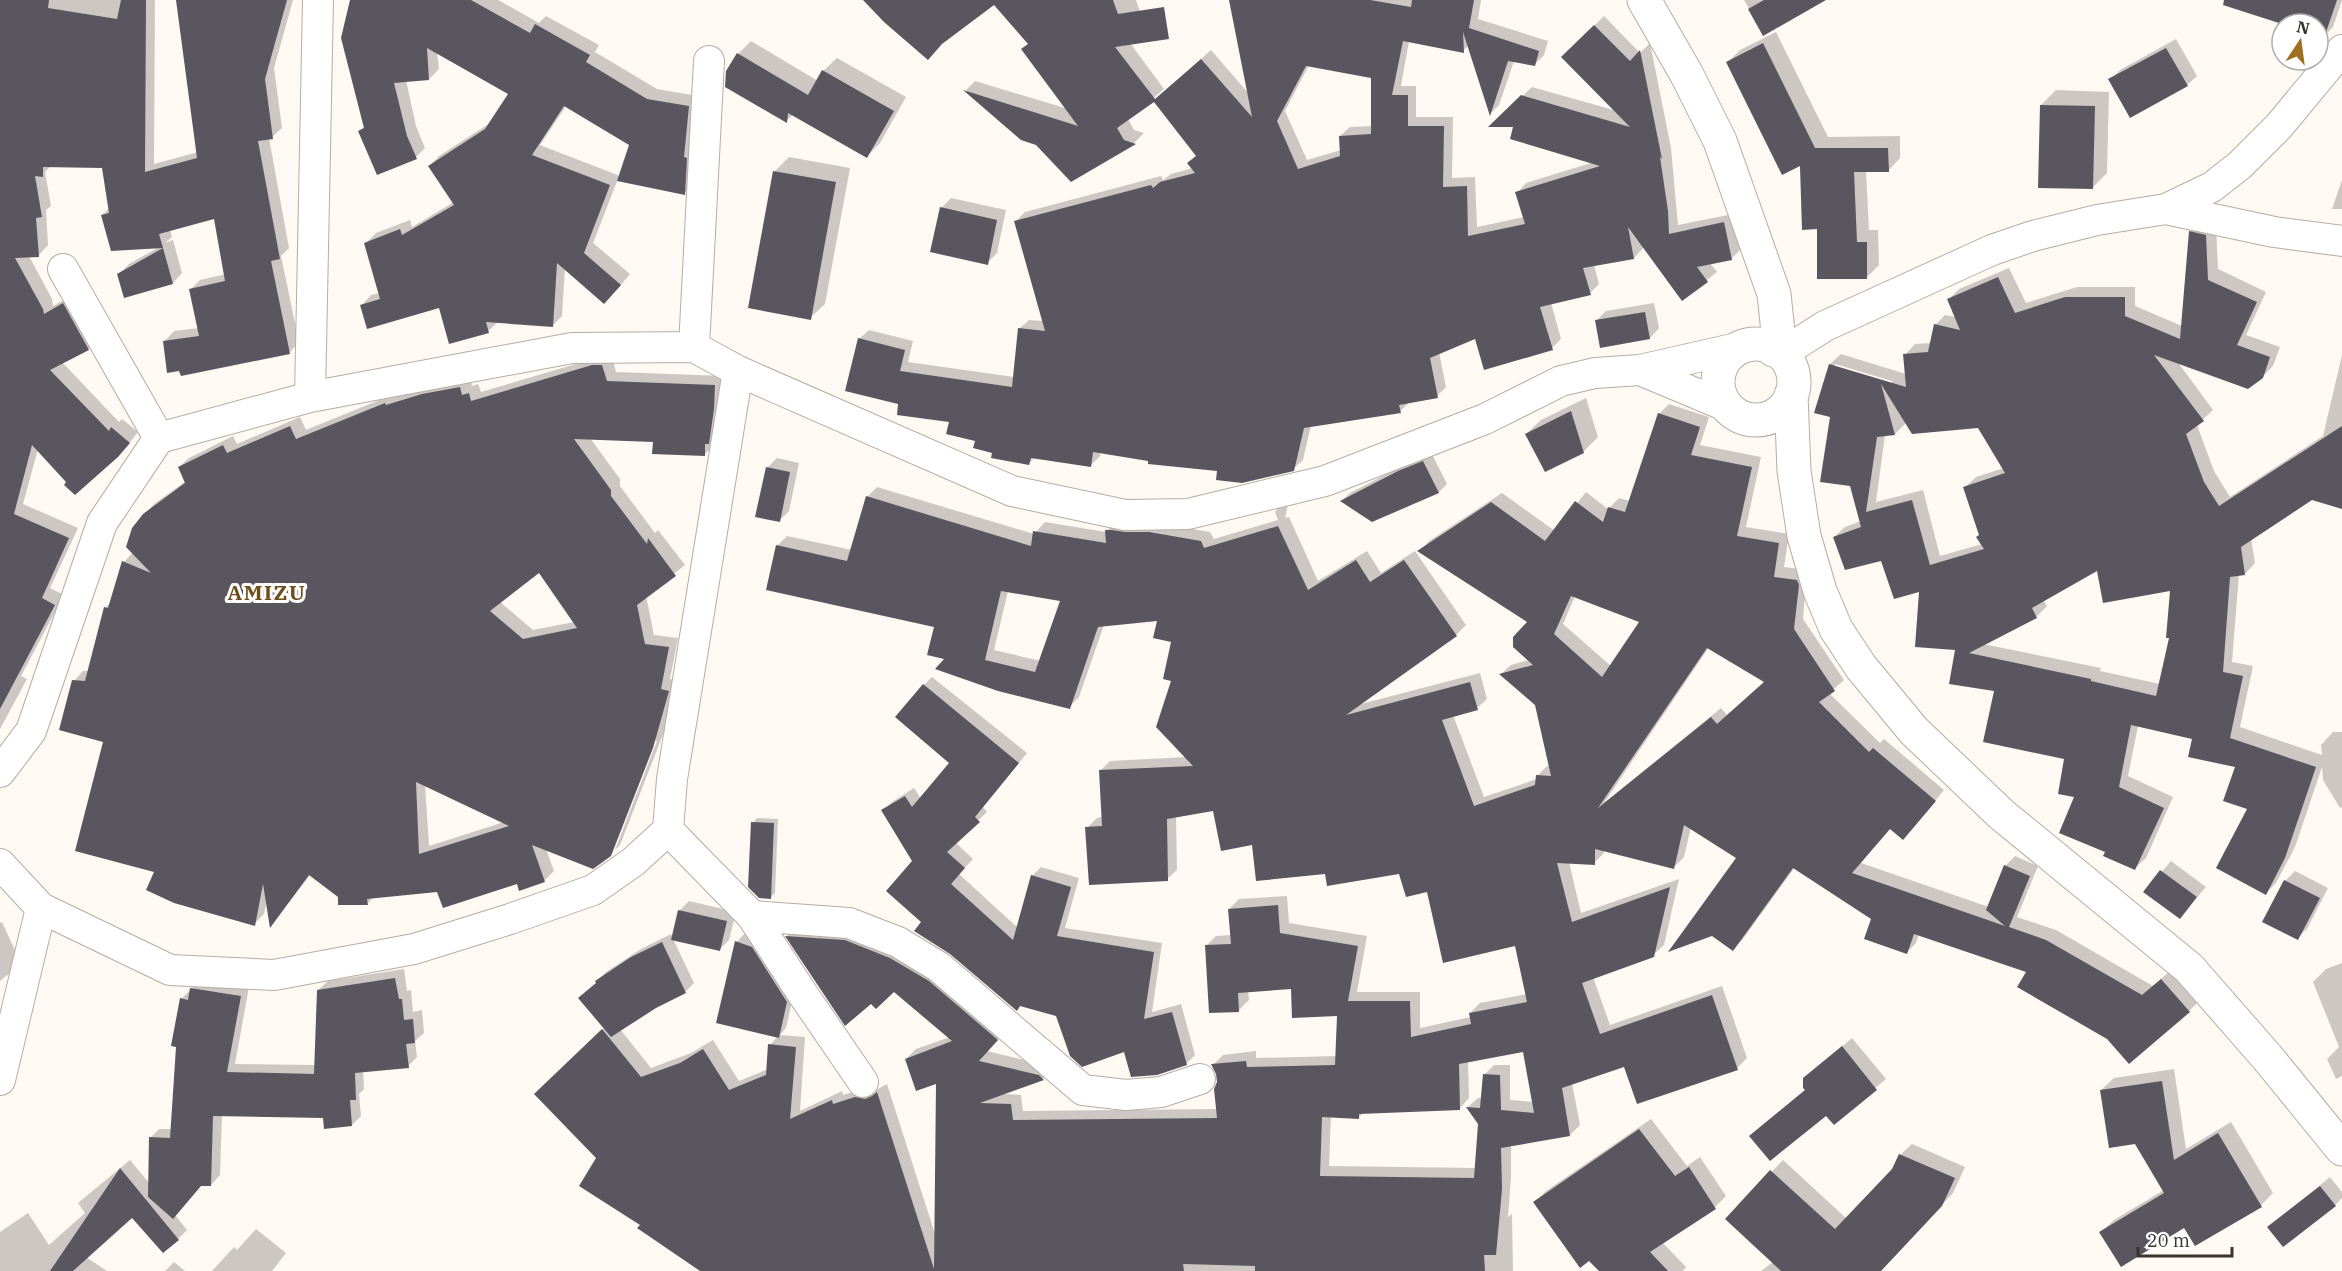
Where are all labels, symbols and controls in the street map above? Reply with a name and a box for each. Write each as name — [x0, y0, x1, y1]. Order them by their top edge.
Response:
north arrow — [2270, 12, 2330, 72]
text: N — [2295, 16, 2312, 39]
district label: AMIZU — [228, 578, 306, 606]
scale bar — [2138, 1220, 2232, 1258]
text: 20 m — [2147, 1229, 2190, 1252]

